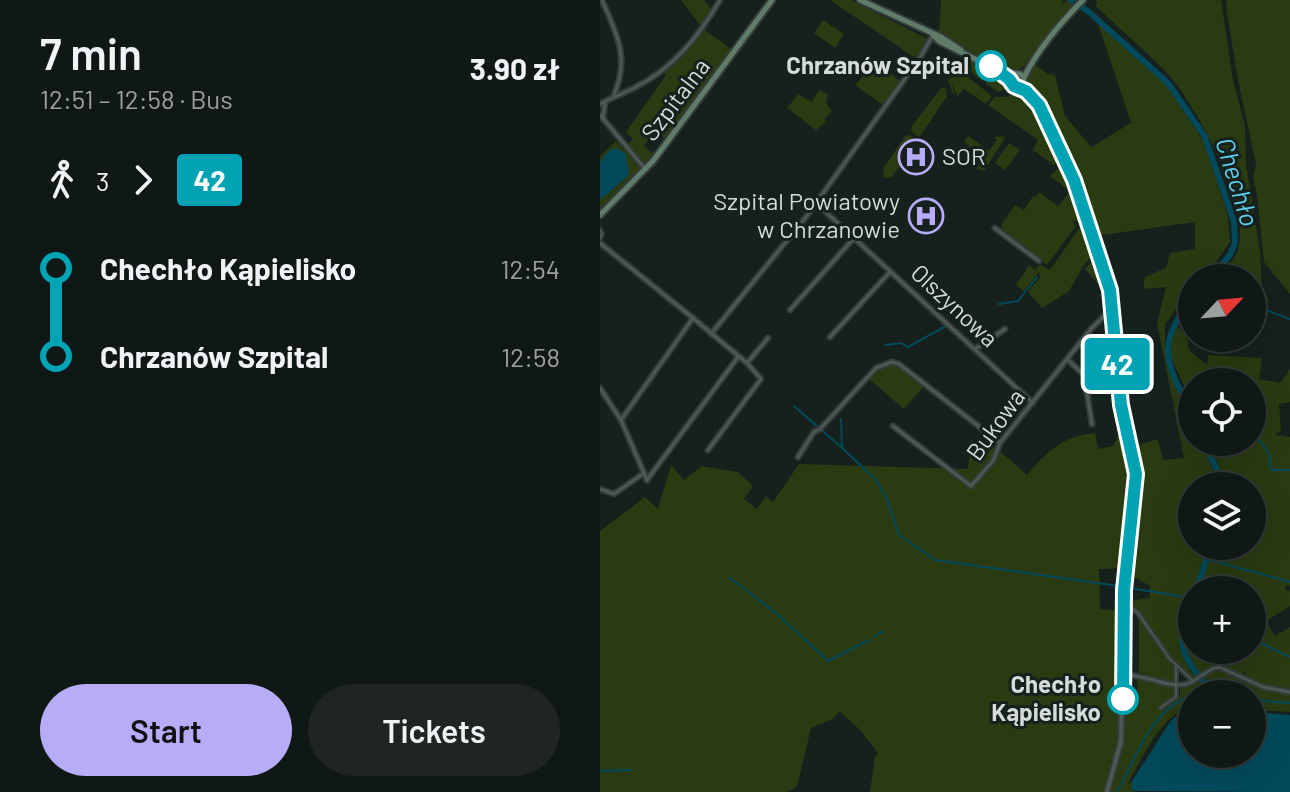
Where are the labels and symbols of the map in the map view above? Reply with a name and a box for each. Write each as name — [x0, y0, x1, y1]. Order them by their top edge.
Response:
place label: Chrzanów Szpital — [786, 50, 969, 79]
marker: Chrzanów Szpital — [976, 51, 1006, 81]
street label: Szpitalna — [634, 52, 715, 146]
water label: Chechło — [1210, 133, 1267, 230]
hospital icon: SOR — [897, 138, 935, 176]
place label: SOR — [942, 141, 986, 170]
place label: Szpital Powiatowy w Chrzanowie — [713, 186, 900, 243]
hospital icon: Szpital Powiatowy w Chrzanowie — [907, 197, 945, 235]
street label: Olszynowa — [905, 257, 1005, 352]
north arrow — [1178, 264, 1266, 352]
line badge: 42 — [1081, 338, 1153, 390]
street label: Bukowa — [959, 383, 1030, 465]
place label: Chechło Kąpielisko — [991, 669, 1101, 726]
marker: Chechło Kąpielisko — [1108, 684, 1138, 714]

